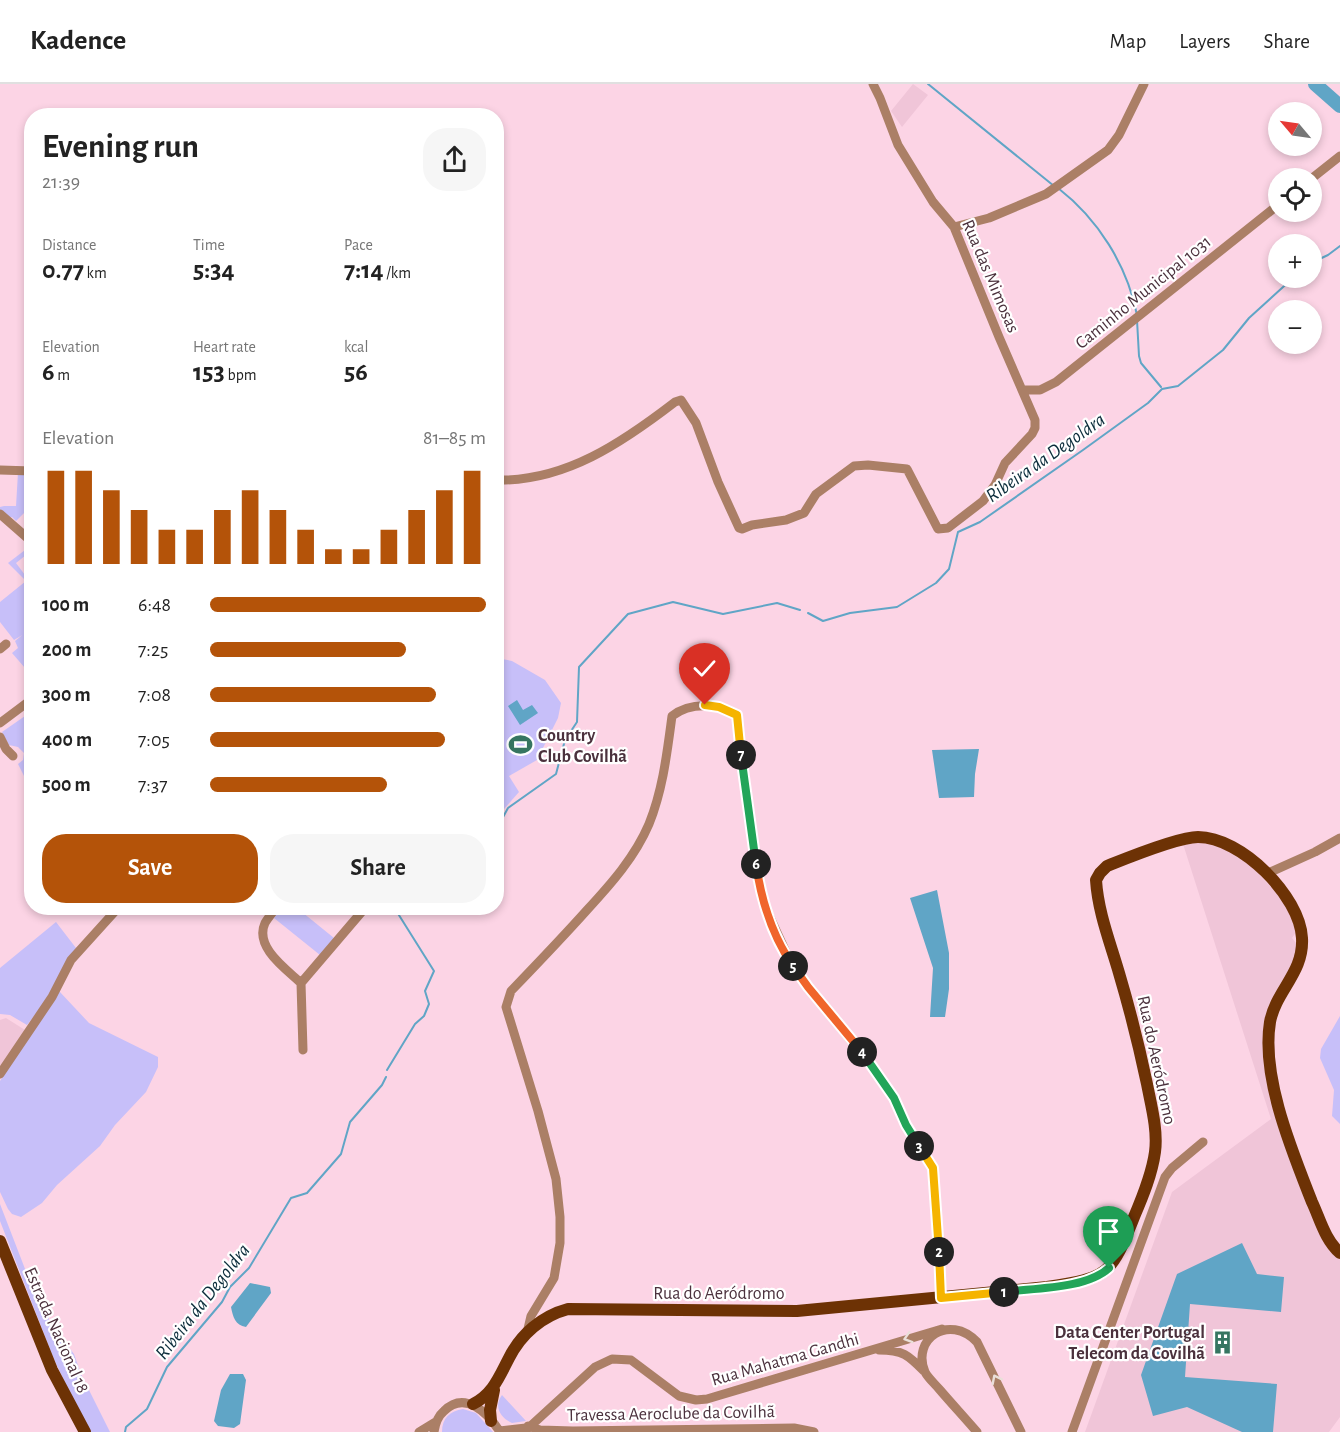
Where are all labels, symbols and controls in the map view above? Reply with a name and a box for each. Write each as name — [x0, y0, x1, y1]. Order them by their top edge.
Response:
text: Kadence — [30, 27, 126, 55]
text: Map — [1110, 31, 1146, 52]
text: Layers — [1179, 31, 1230, 52]
text: Share — [1263, 31, 1310, 52]
north arrow — [1268, 102, 1322, 156]
map controls — [1268, 102, 1322, 354]
button: share — [423, 128, 486, 191]
text: Evening run — [42, 131, 199, 164]
button: locate — [1268, 168, 1322, 222]
text: 21:39 — [42, 172, 80, 192]
street label: Rua das Mimosas — [958, 217, 1022, 336]
street label: Caminho Municipal 1031 — [1072, 233, 1215, 353]
button: + — [1268, 234, 1322, 288]
text: Distance — [42, 237, 96, 253]
text: Time — [193, 237, 225, 253]
text: Pace — [344, 237, 373, 253]
text: 0.77 — [42, 257, 84, 283]
text: 5:34 — [193, 257, 234, 283]
text: 7:14 — [344, 257, 384, 283]
text: km — [84, 265, 107, 281]
text: /km — [384, 265, 411, 281]
button: − — [1268, 300, 1322, 354]
text: Elevation — [42, 339, 100, 355]
text: Heart rate — [193, 339, 256, 355]
text: kcal — [344, 339, 368, 355]
text: 6 — [42, 359, 55, 385]
text: 153 — [193, 359, 225, 385]
text: 56 — [344, 359, 368, 385]
text: m — [55, 367, 70, 383]
text: bpm — [225, 367, 256, 383]
water label: Ribeira da Degoldra — [982, 409, 1109, 506]
text: Elevation — [42, 428, 114, 448]
text: 81–85 m — [423, 428, 486, 448]
text: 100 m — [42, 595, 89, 615]
text: 6:48 — [138, 595, 171, 615]
text: 200 m — [42, 640, 91, 660]
text: 7:25 — [138, 640, 168, 660]
pin — [679, 643, 730, 705]
icon: check — [688, 652, 721, 685]
text: 300 m — [42, 685, 91, 705]
text: 7:08 — [138, 685, 171, 705]
place label: Country Club Covilhã — [538, 727, 627, 766]
text: 400 m — [42, 730, 92, 750]
text: 7:05 — [138, 730, 170, 750]
sports icon: Country Club Covilhã — [507, 732, 533, 758]
pin: 7 — [726, 740, 756, 770]
text: 7 — [738, 747, 744, 763]
text: 500 m — [42, 775, 91, 795]
text: 7:37 — [138, 775, 168, 795]
button: Save — [42, 834, 258, 903]
button: Share — [270, 834, 486, 903]
pin: 6 — [741, 849, 771, 879]
text: 6 — [752, 856, 760, 872]
pin: 5 — [778, 951, 808, 981]
text: 5 — [790, 958, 796, 974]
street label: Rua do Aeródromo — [1134, 994, 1179, 1126]
pin: 4 — [847, 1037, 877, 1067]
text: 4 — [858, 1044, 866, 1060]
pin: 3 — [904, 1131, 934, 1161]
text: 3 — [916, 1138, 922, 1154]
pin — [1083, 1206, 1134, 1268]
icon: arrive — [1092, 1215, 1125, 1248]
pin: 2 — [924, 1237, 954, 1267]
water label: Ribeira da Degoldra — [152, 1240, 254, 1363]
text: 2 — [935, 1244, 943, 1260]
street label: Estrada Nacional 18 — [20, 1265, 92, 1396]
pin: 1 — [989, 1277, 1019, 1307]
text: 1 — [1001, 1284, 1007, 1300]
street label: Rua do Aeródromo — [653, 1285, 785, 1303]
place label: Data Center Portugal Telecom da Covilhã — [1055, 1324, 1205, 1363]
building icon: Data Center Portugal Telecom da Covilhã — [1210, 1329, 1236, 1355]
street label: Rua Mahatma Gandhi — [709, 1330, 861, 1390]
one-way arrow — [903, 1331, 914, 1343]
one-way arrow — [992, 1375, 1003, 1386]
street label: Travessa Aeroclube da Covilhã — [567, 1403, 775, 1425]

